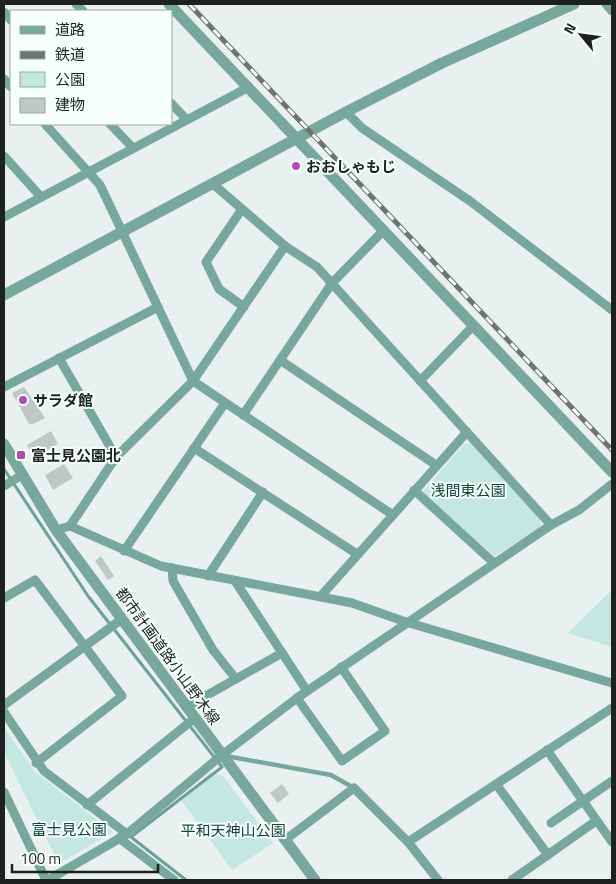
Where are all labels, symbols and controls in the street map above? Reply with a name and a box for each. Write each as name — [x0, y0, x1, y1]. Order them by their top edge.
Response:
legend — [10, 10, 172, 125]
north arrow — [556, 10, 606, 60]
text: 道路 — [55, 18, 85, 41]
text: N — [558, 19, 581, 38]
text: 鉄道 — [55, 43, 85, 66]
text: 公園 — [55, 68, 85, 91]
text: 建物 — [55, 93, 85, 116]
place label: おおしゃもじ — [306, 155, 396, 178]
marker: おおしゃもじ — [290, 160, 302, 172]
place label: サラダ館 — [33, 389, 93, 412]
marker: サラダ館 — [17, 394, 29, 406]
place label: 富士見公園北 — [31, 444, 121, 467]
marker: 富士見公園北 — [15, 449, 27, 461]
park label: 浅間東公園 — [430, 479, 506, 502]
street label: 都市計画道路小山野木線 — [110, 582, 226, 730]
park label: 富士見公園 — [31, 818, 107, 841]
park label: 平和天神山公園 — [180, 819, 286, 842]
scale bar — [12, 842, 159, 874]
text: 100 m — [20, 847, 61, 870]

